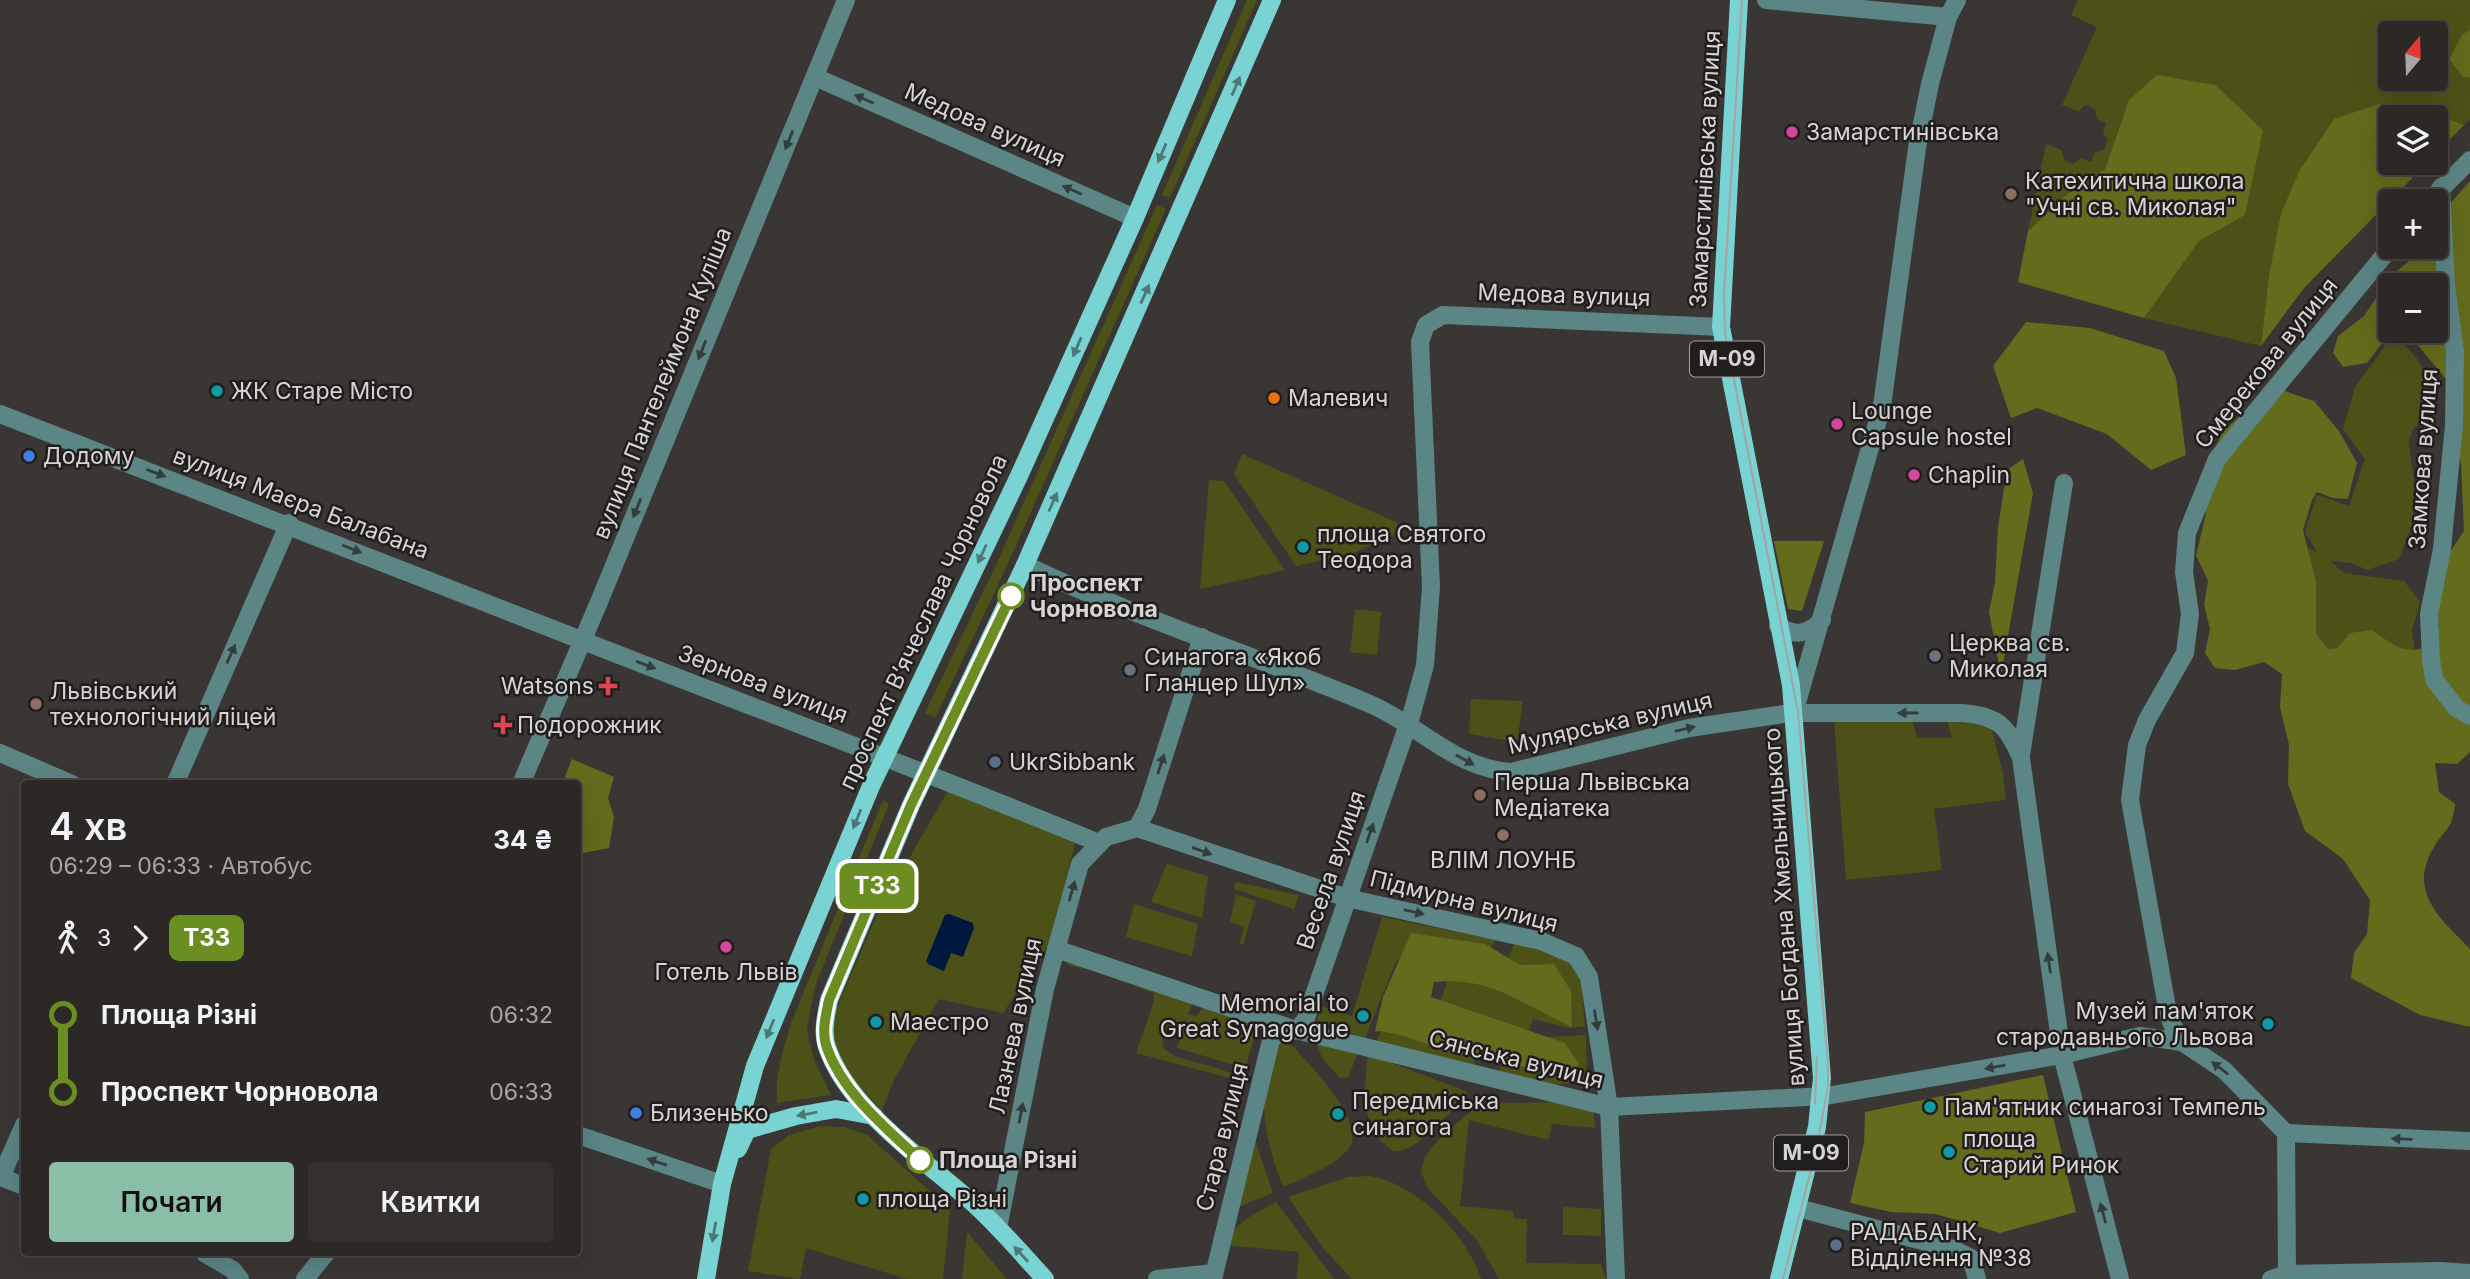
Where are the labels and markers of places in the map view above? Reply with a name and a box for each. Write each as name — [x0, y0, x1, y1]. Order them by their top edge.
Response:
place label: Замарстинівська — [1806, 118, 1999, 146]
marker: Замарстинівська — [1784, 124, 1800, 140]
place label: Катехитична школа "Учні св. Миколая" — [2025, 167, 2245, 221]
marker: Катехитична школа "Учні св. Миколая" — [2003, 186, 2019, 202]
place label: ЖК Старе Місто — [231, 377, 413, 405]
marker: ЖК Старе Місто — [209, 383, 225, 399]
place label: Малевич — [1288, 384, 1388, 412]
marker: Малевич — [1266, 390, 1282, 406]
place label: Lounge Capsule hostel — [1851, 397, 2012, 451]
marker: Lounge Capsule hostel — [1829, 416, 1845, 432]
place label: Додому — [43, 442, 135, 470]
marker: Додому — [21, 448, 37, 464]
place label: Chaplin — [1928, 461, 2010, 489]
marker: Chaplin — [1906, 467, 1922, 483]
place label: площа Святого Теодора — [1317, 520, 1486, 574]
marker: площа Святого Теодора — [1295, 539, 1311, 555]
place label: Проспект Чорновола — [1030, 569, 1158, 623]
marker: Проспект Чорновола — [998, 583, 1024, 609]
place label: Церква св. Миколая — [1949, 629, 2071, 683]
place label: Синагога «Якоб Гланцер Шул» — [1144, 643, 1321, 697]
marker: Церква св. Миколая — [1927, 648, 1943, 664]
marker: Синагога «Якоб Гланцер Шул» — [1122, 662, 1138, 678]
place label: Watsons — [501, 672, 594, 700]
place label: Львівський технологічний ліцей — [50, 677, 276, 731]
marker: Watsons — [600, 678, 616, 694]
marker: Львівський технологічний ліцей — [28, 696, 44, 712]
place label: Подорожник — [517, 711, 662, 739]
marker: Подорожник — [495, 717, 511, 733]
place label: UkrSibbank — [1009, 748, 1136, 776]
marker: UkrSibbank — [987, 754, 1003, 770]
place label: Перша Львівська Медіатека — [1494, 768, 1690, 822]
marker: Перша Львівська Медіатека — [1472, 787, 1488, 803]
marker: ВЛІМ ЛОУНБ — [1495, 827, 1511, 843]
place label: ВЛІМ ЛОУНБ — [1430, 846, 1576, 874]
marker: Готель Львів — [718, 939, 734, 955]
place label: Готель Львів — [654, 958, 798, 986]
place label: Memorial to Great Synagogue — [1160, 989, 1349, 1043]
place label: Музей пам'яток стародавнього Львова — [1996, 997, 2255, 1051]
place label: Маестро — [890, 1008, 989, 1036]
marker: Memorial to Great Synagogue — [1355, 1008, 1371, 1024]
marker: Маестро — [868, 1014, 884, 1030]
marker: Музей пам'яток стародавнього Львова — [2260, 1016, 2276, 1032]
place label: Передміська синагога — [1352, 1087, 1499, 1141]
place label: Пам'ятник синагозі Темпель — [1944, 1093, 2266, 1121]
place label: Близенько — [650, 1099, 769, 1127]
marker: Пам'ятник синагозі Темпель — [1922, 1099, 1938, 1115]
marker: Близенько — [628, 1105, 644, 1121]
marker: Передміська синагога — [1330, 1106, 1346, 1122]
place label: площа Старий Ринок — [1963, 1125, 2120, 1179]
marker: площа Старий Ринок — [1941, 1144, 1957, 1160]
place label: Площа Різні — [939, 1146, 1077, 1174]
marker: Площа Різні — [907, 1147, 933, 1173]
place label: площа Різні — [877, 1185, 1007, 1213]
marker: площа Різні — [855, 1191, 871, 1207]
place label: РАДАБАНК, Відділення №38 — [1850, 1218, 2032, 1272]
marker: РАДАБАНК, Відділення №38 — [1828, 1237, 1844, 1253]

